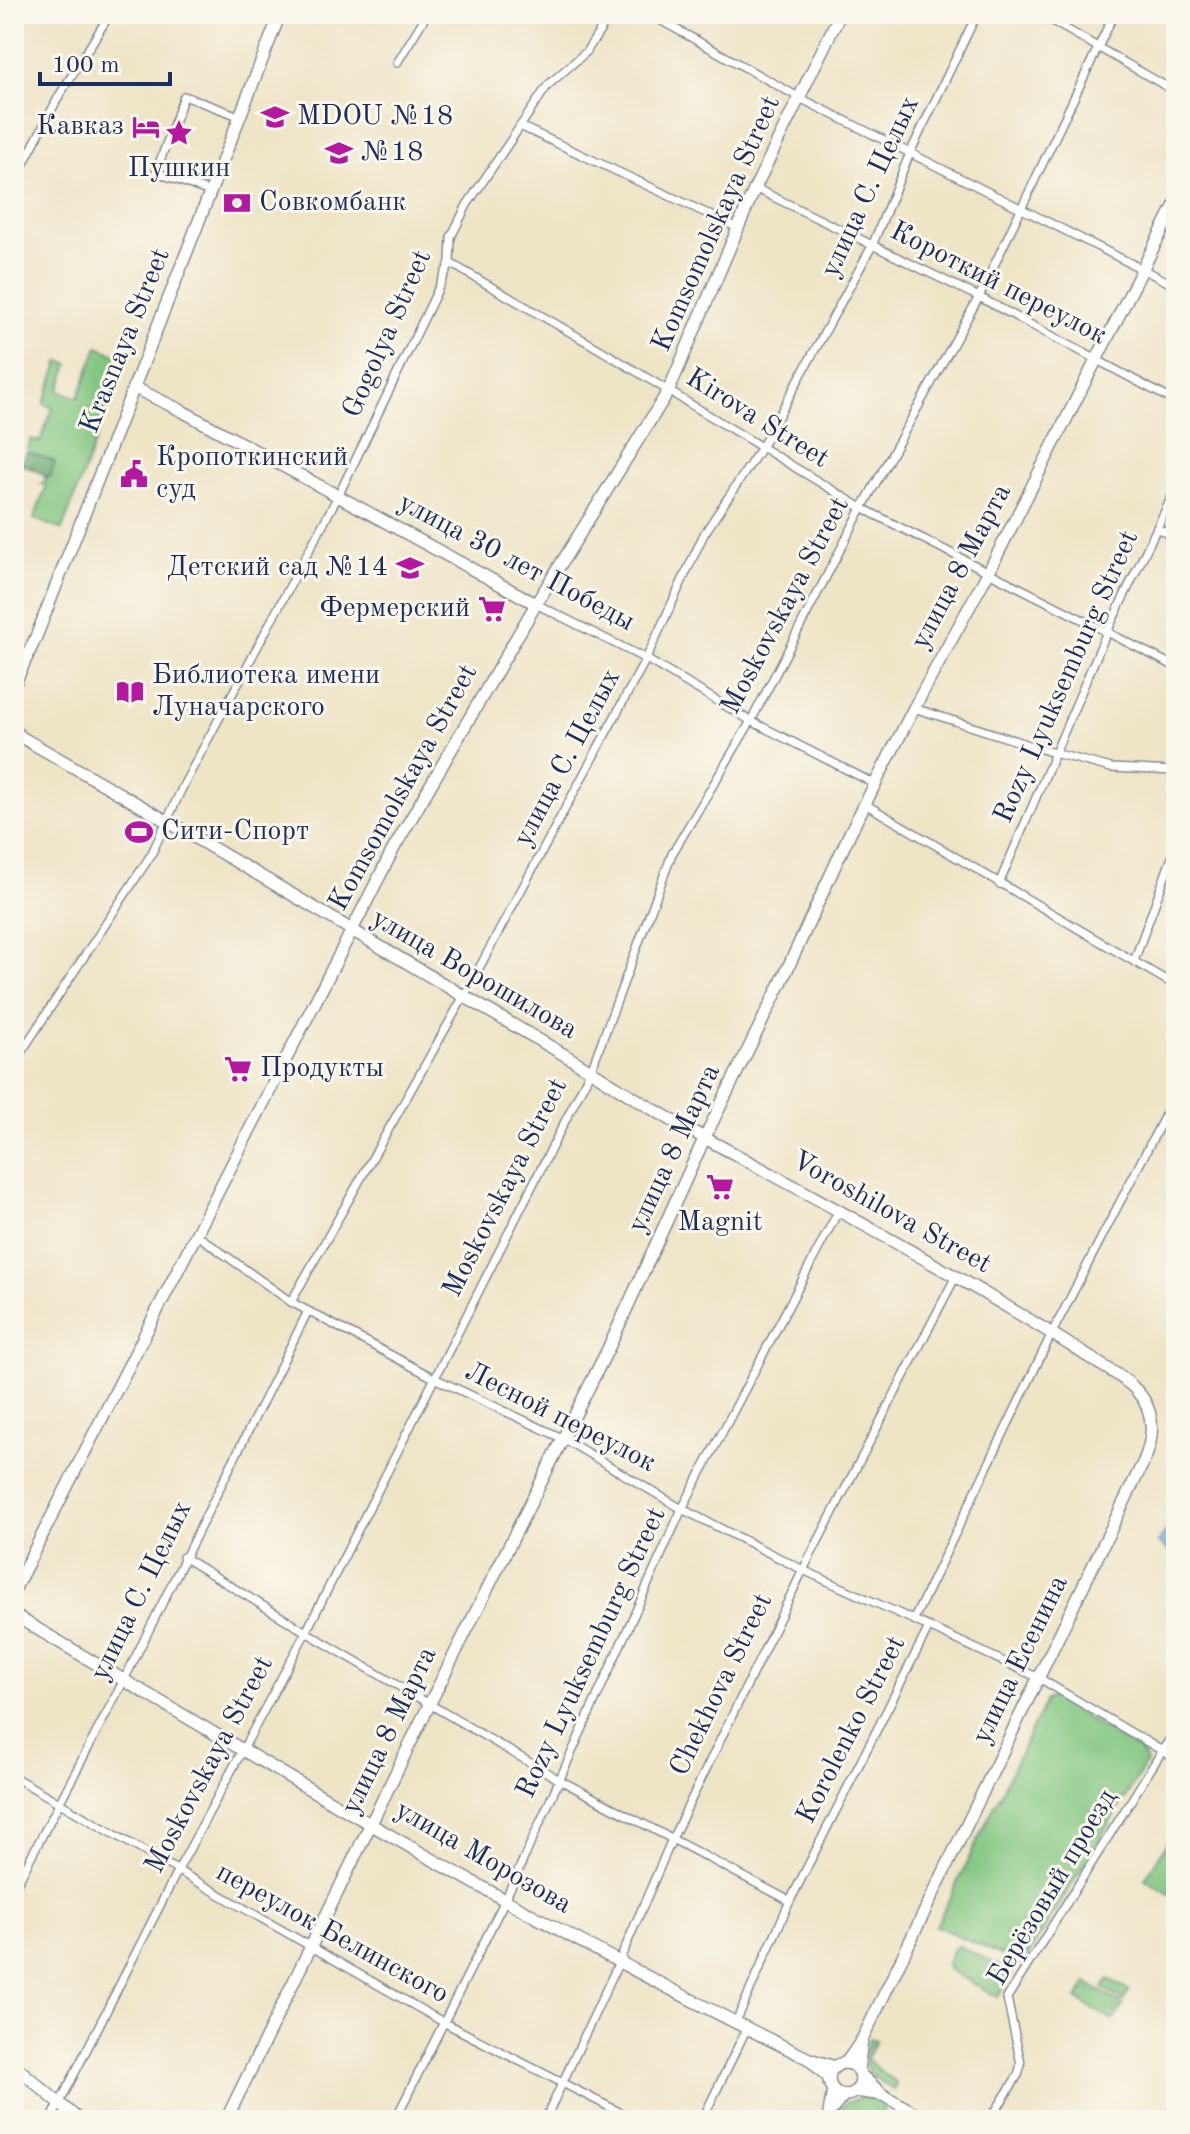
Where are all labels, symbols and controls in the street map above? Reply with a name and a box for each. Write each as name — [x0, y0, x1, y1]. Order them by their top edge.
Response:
scale bar — [40, 36, 170, 86]
text: 100 m — [52, 54, 120, 78]
street label: Komsomolskaya Street — [648, 92, 786, 356]
street label: улица С. Целых — [817, 92, 925, 282]
school or university icon: MDOU №18 — [260, 102, 290, 132]
place label: MDOU №18 — [297, 103, 453, 131]
hotel icon: Кавказ — [131, 112, 161, 142]
place label: Кавказ — [36, 113, 124, 141]
place icon: Пушкин — [164, 118, 194, 148]
school or university icon: №18 — [324, 138, 354, 168]
place label: №18 — [361, 139, 423, 167]
place label: Пушкин — [128, 155, 230, 183]
bank icon: Совкомбанк — [222, 188, 252, 218]
place label: Совкомбанк — [259, 189, 406, 217]
street label: Короткий переулок — [885, 217, 1111, 351]
street label: Krasnaya Street — [76, 244, 176, 438]
street label: Gogolya Street — [339, 246, 437, 422]
street label: Kirova Street — [681, 364, 833, 474]
place label: Кропоткинский суд — [156, 444, 348, 504]
public building icon: Кропоткинский суд — [119, 459, 149, 489]
street label: улица 8 Марта — [907, 480, 1017, 654]
street label: улица 30 лет Победы — [393, 489, 639, 637]
street label: Moskovskaya Street — [717, 493, 855, 719]
street label: Rozy Lyuksemburg Street — [990, 526, 1144, 828]
school or university icon: Детский сад №14 — [395, 553, 425, 583]
place label: Детский сад №14 — [167, 554, 388, 582]
supermarket icon: Фермерский — [477, 594, 507, 624]
place label: Фермерский — [319, 595, 470, 623]
street label: Komsomolskaya Street — [325, 660, 483, 916]
place label: Библиотека имени Луначарского — [152, 662, 380, 722]
street label: улица С. Целых — [510, 665, 626, 851]
library icon: Библиотека имени Луначарского — [115, 677, 145, 707]
sports icon: Сити-Спорт — [124, 817, 154, 847]
place label: Сити-Спорт — [161, 818, 309, 846]
street label: улица Ворошилова — [366, 905, 582, 1045]
supermarket icon: Продукты — [223, 1054, 253, 1084]
place label: Продукты — [260, 1055, 384, 1083]
street label: улица 8 Марта — [624, 1060, 726, 1238]
street label: Moskovskaya Street — [439, 1074, 573, 1302]
street label: Voroshilova Street — [787, 1147, 995, 1279]
supermarket icon: Magnit — [705, 1172, 735, 1202]
place label: Magnit — [678, 1209, 762, 1237]
street label: Лесной переулок — [460, 1358, 660, 1478]
street label: улица С. Целых — [86, 1497, 198, 1685]
street label: Rozy Lyuksemburg Street — [512, 1503, 672, 1803]
street label: улица Есенина — [968, 1571, 1074, 1749]
street label: Chekhova Street — [666, 1589, 778, 1781]
street label: Korolenko Street — [793, 1632, 911, 1828]
street label: улица 8 Марта — [337, 1643, 443, 1819]
street label: Moskovskaya Street — [141, 1652, 279, 1878]
street label: Берёзовый проезд — [983, 1785, 1123, 1991]
street label: улица Морозова — [390, 1796, 576, 1920]
street label: переулок Белинского — [211, 1859, 453, 2009]

